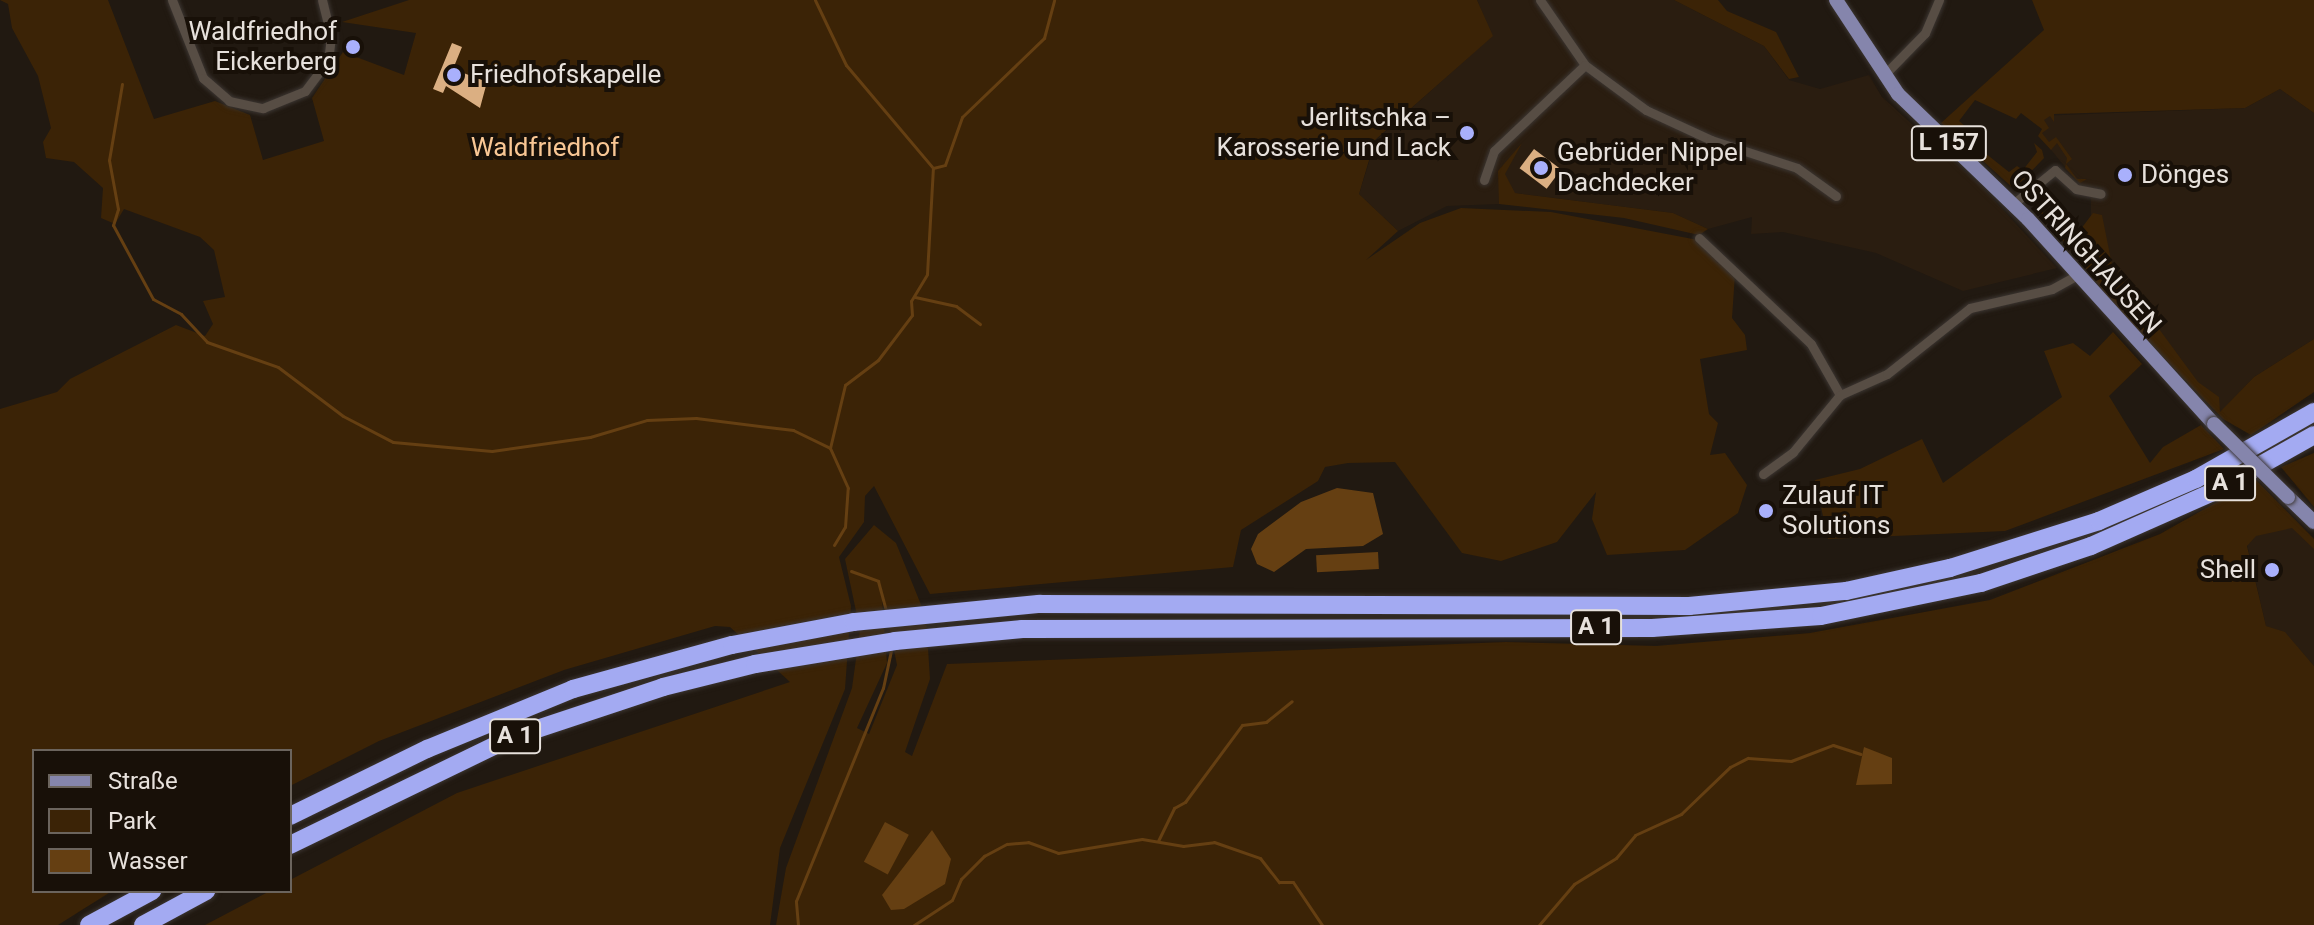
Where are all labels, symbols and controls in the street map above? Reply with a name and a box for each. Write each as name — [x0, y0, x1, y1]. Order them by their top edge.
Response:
place label: Waldfriedhof Eickerberg — [188, 16, 337, 78]
marker: Waldfriedhof Eickerberg — [344, 38, 362, 56]
place label: Friedhofskapelle — [470, 59, 661, 91]
marker: Friedhofskapelle — [445, 66, 463, 84]
place label: Jerlitschka – Karosserie und Lack — [1216, 102, 1451, 164]
road number: L 157 — [1909, 123, 1989, 163]
marker: Jerlitschka – Karosserie und Lack — [1458, 124, 1476, 142]
park label: Waldfriedhof — [471, 132, 619, 164]
place label: Gebrüder Nippel Dachdecker — [1557, 137, 1744, 198]
marker: Gebrüder Nippel Dachdecker — [1532, 159, 1550, 177]
place label: Dönges — [2141, 159, 2229, 191]
street label: OSTRINGHAUSEN — [2004, 164, 2168, 340]
marker: Dönges — [2116, 166, 2134, 184]
road number: A 1 — [2204, 463, 2256, 503]
place label: Zulauf IT Solutions — [1782, 480, 1890, 542]
marker: Zulauf IT Solutions — [1757, 502, 1775, 520]
place label: Shell — [2200, 554, 2256, 586]
marker: Shell — [2263, 561, 2281, 579]
road number: A 1 — [1570, 607, 1622, 647]
road number: A 1 — [489, 716, 541, 756]
legend — [32, 749, 292, 893]
text: Straße — [108, 767, 178, 795]
text: Park — [108, 807, 156, 835]
text: Wasser — [108, 847, 188, 875]

